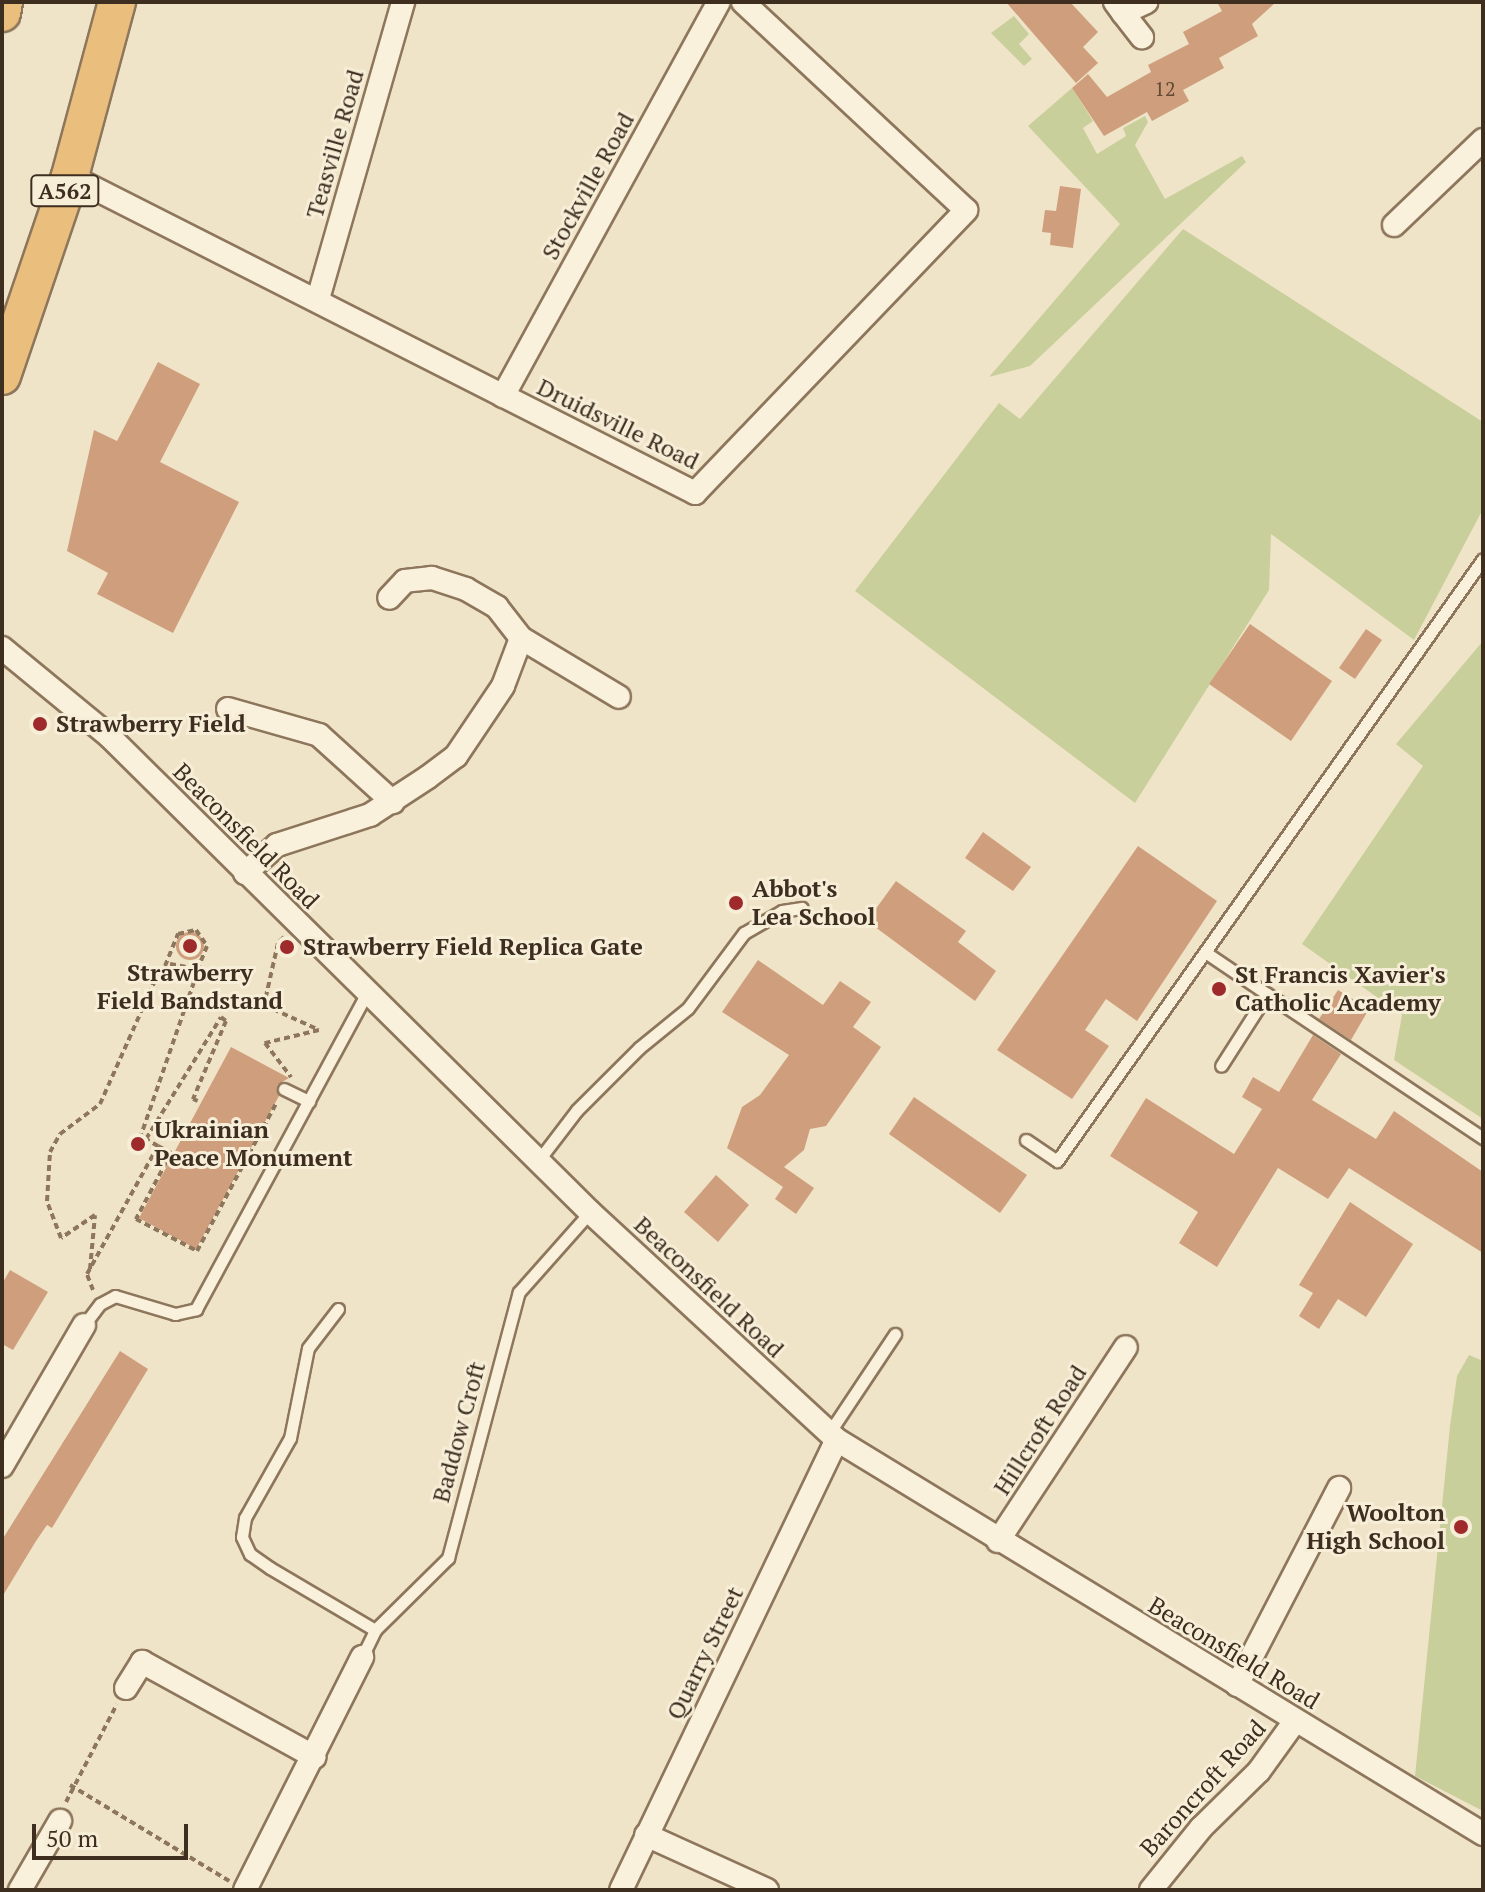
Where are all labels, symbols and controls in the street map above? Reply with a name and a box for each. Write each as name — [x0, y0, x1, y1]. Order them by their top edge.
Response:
street label: Teasville Road — [300, 66, 370, 222]
house number: 12 — [1154, 76, 1176, 100]
street label: Stockville Road — [536, 107, 640, 265]
road number: A562 — [29, 173, 101, 209]
street label: Druidsville Road — [533, 372, 703, 476]
place label: Strawberry Field — [56, 710, 246, 738]
marker: Strawberry Field — [31, 715, 49, 733]
street label: Beaconsfield Road — [167, 757, 325, 915]
place label: Abbot's Lea School — [752, 875, 876, 931]
marker: Abbot's Lea School — [727, 894, 745, 912]
place label: Strawberry Field Replica Gate — [303, 933, 643, 961]
marker: Strawberry Field Bandstand — [181, 937, 199, 955]
marker: Strawberry Field Replica Gate — [278, 938, 296, 956]
place label: Strawberry Field Bandstand — [97, 959, 283, 1015]
place label: St Francis Xavier's Catholic Academy — [1235, 961, 1446, 1017]
marker: St Francis Xavier's Catholic Academy — [1210, 980, 1228, 998]
place label: Ukrainian Peace Monument — [154, 1116, 353, 1172]
marker: Ukrainian Peace Monument — [129, 1135, 147, 1153]
street label: Beaconsfield Road — [628, 1210, 790, 1364]
street label: Baddow Croft — [426, 1358, 492, 1506]
street label: Hillcroft Road — [987, 1360, 1093, 1500]
place label: Woolton High School — [1306, 1499, 1445, 1555]
marker: Woolton High School — [1452, 1518, 1470, 1536]
street label: Quarry Street — [660, 1582, 750, 1724]
street label: Beaconsfield Road — [1143, 1591, 1325, 1715]
street label: Baroncroft Road — [1134, 1714, 1272, 1862]
scale bar — [36, 1808, 192, 1858]
text: 50 m — [46, 1822, 98, 1854]

